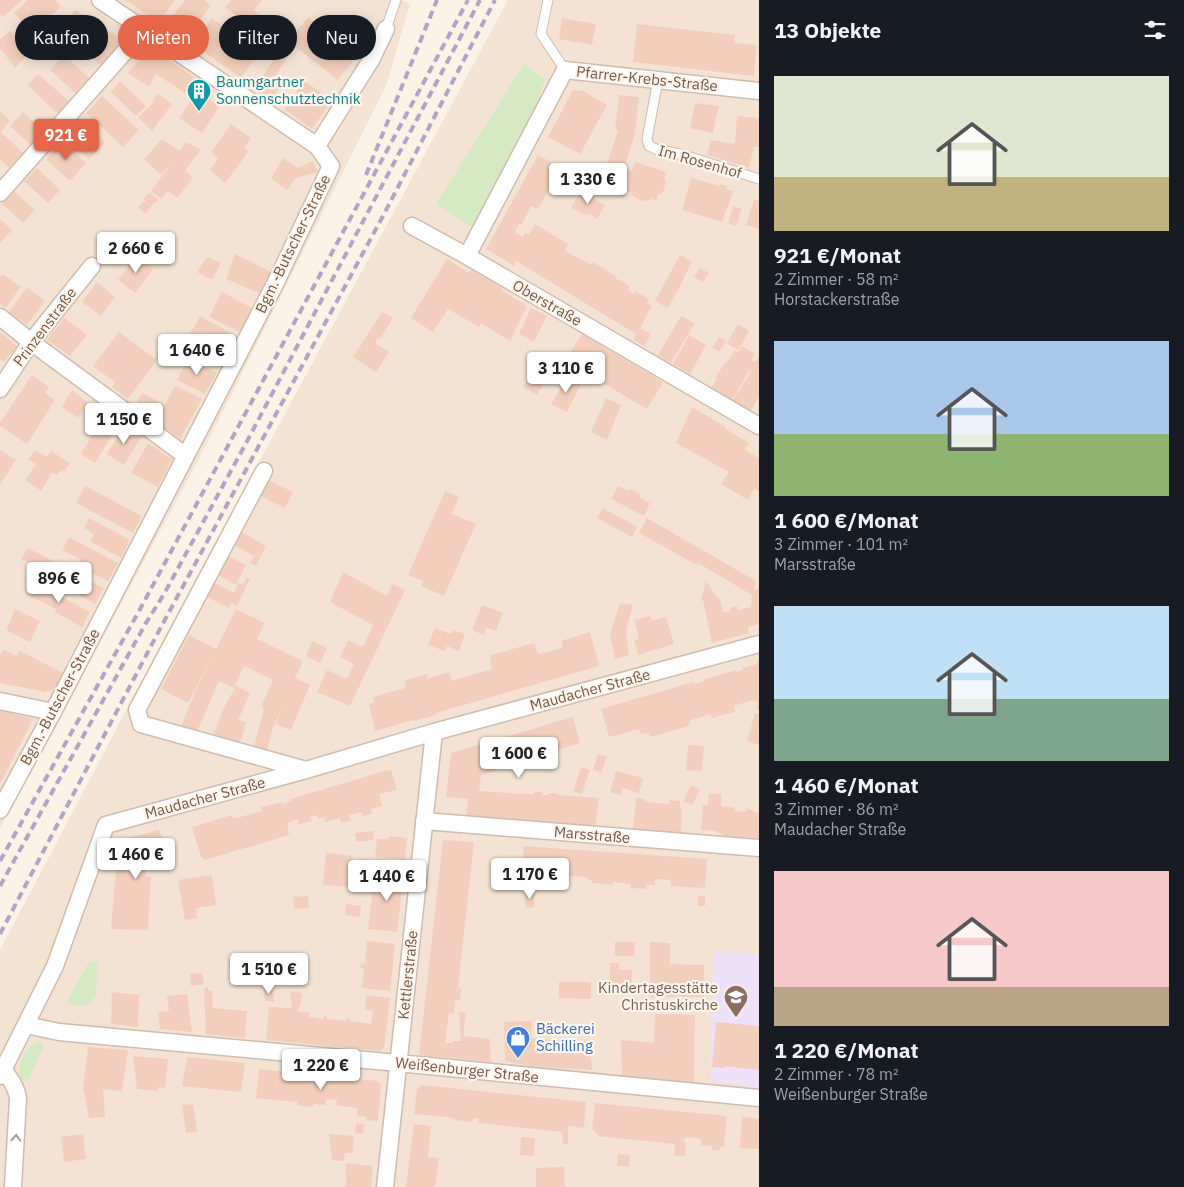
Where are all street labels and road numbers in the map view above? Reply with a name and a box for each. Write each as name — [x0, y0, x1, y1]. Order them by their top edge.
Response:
street label: Pfarrer-Krebs-Straße — [575, 62, 719, 95]
street label: Im Rosenhof — [656, 141, 744, 183]
street label: Bgm.-Butscher-Straße — [251, 171, 334, 316]
street label: Oberstraße — [509, 275, 585, 330]
street label: Prinzenstraße — [9, 283, 80, 370]
street label: Bgm.-Butscher-Straße — [15, 625, 104, 768]
street label: Maudacher Straße — [528, 664, 652, 715]
street label: Maudacher Straße — [143, 772, 267, 823]
street label: Marsstraße — [553, 822, 631, 847]
street label: Kettlerstraße — [393, 930, 422, 1020]
street label: Weißenburger Straße — [394, 1053, 540, 1086]

